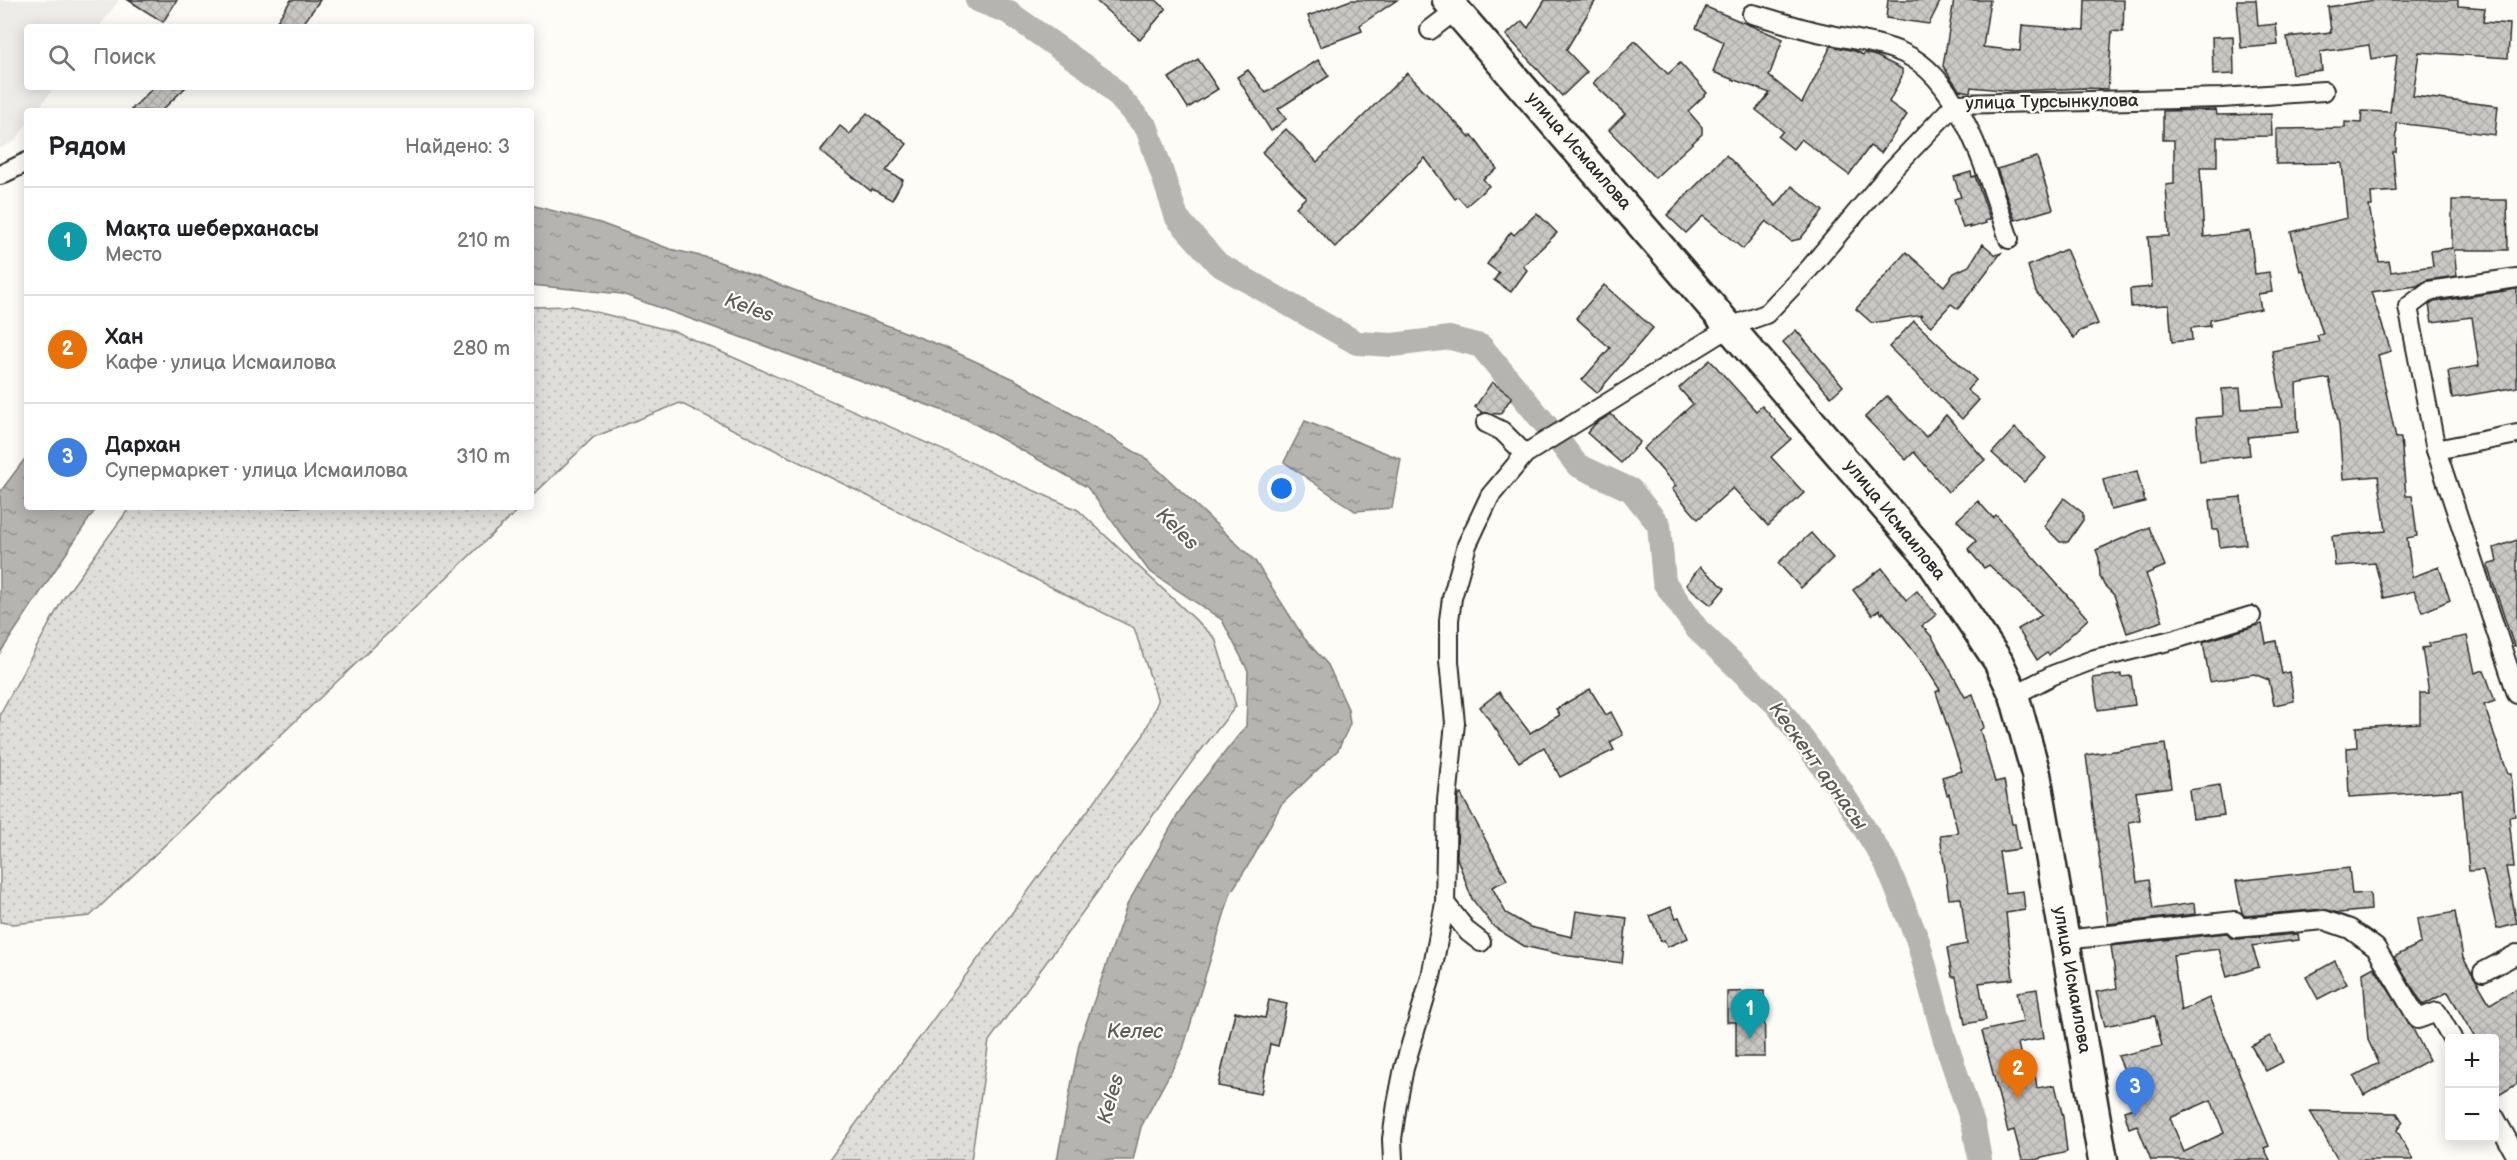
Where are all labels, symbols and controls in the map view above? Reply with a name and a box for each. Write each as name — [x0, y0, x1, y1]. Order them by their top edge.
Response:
search box — [24, 24, 534, 90]
icon: search — [45, 41, 78, 74]
text: Поиск — [93, 44, 156, 71]
street label: улица Исмаилова — [1522, 88, 1636, 214]
street label: улица Турсынкулова — [1965, 90, 2139, 114]
text: Рядом — [48, 132, 126, 163]
text: Найдено: 3 — [405, 135, 510, 159]
text: Мақта шеберханасы — [105, 216, 319, 243]
text: 1 — [63, 229, 72, 253]
text: 210 m — [457, 229, 510, 253]
text: Место — [105, 243, 162, 267]
water label: Keles — [721, 288, 777, 328]
text: Хан — [105, 324, 144, 351]
text: 2 — [62, 337, 73, 361]
text: 280 m — [453, 337, 510, 361]
text: Кафе · улица Исмаилова — [105, 351, 336, 375]
text: Дархан — [105, 432, 181, 459]
text: 3 — [62, 445, 73, 469]
text: 310 m — [456, 445, 510, 469]
street label: улица Исмаилова — [1840, 455, 1950, 585]
text: Супермаркет · улица Исмаилова — [105, 459, 408, 483]
your location — [1267, 474, 1296, 503]
water label: Keles — [1151, 503, 1203, 555]
water label: Кескент арнасы — [1764, 697, 1873, 835]
street label: улица Исмаилова — [2049, 905, 2095, 1056]
pin: 1 — [1730, 990, 1770, 1039]
water label: Келес — [1107, 1020, 1163, 1044]
map controls — [2445, 1034, 2499, 1142]
button: + — [2445, 1034, 2499, 1088]
pin: 2 — [1998, 1050, 2038, 1099]
pin: 3 — [2116, 1068, 2154, 1117]
water label: Keles — [1093, 1071, 1130, 1127]
button: − — [2445, 1088, 2499, 1142]

